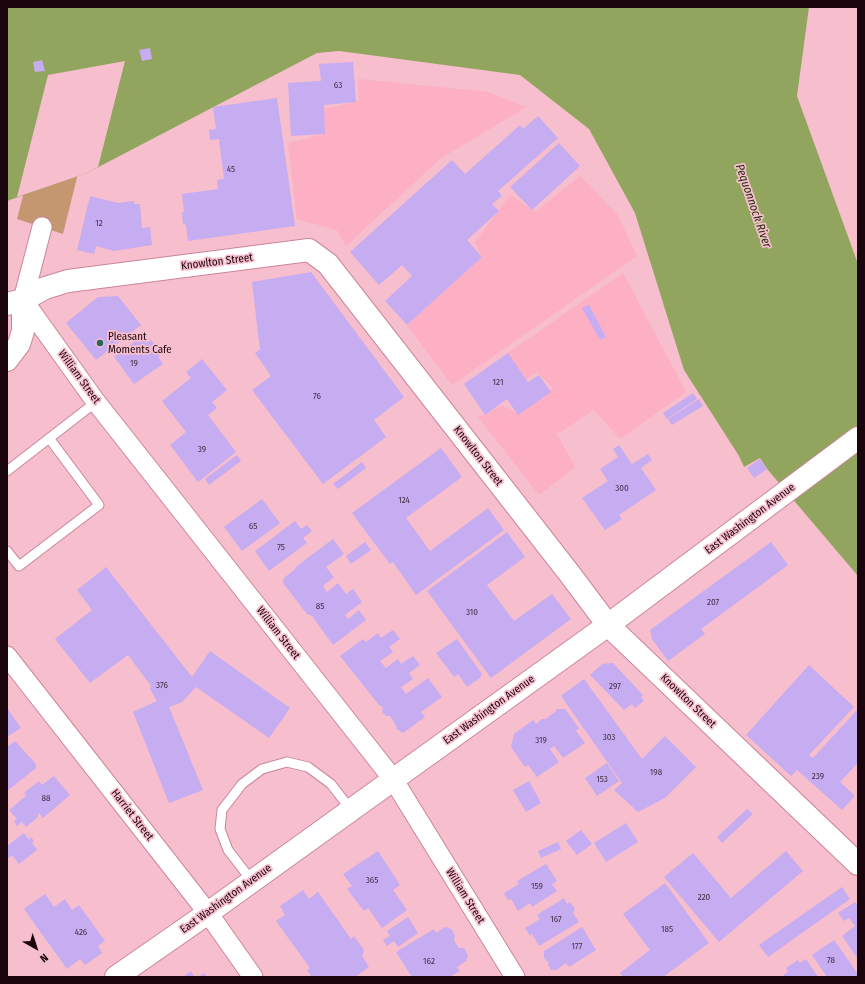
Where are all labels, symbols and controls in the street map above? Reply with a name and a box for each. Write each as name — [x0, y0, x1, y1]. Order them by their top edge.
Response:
house number: 63 — [334, 80, 342, 90]
water label: Pequonnock River — [732, 162, 774, 250]
house number: 45 — [227, 164, 235, 174]
house number: 12 — [95, 218, 103, 228]
street label: Knowlton Street — [180, 251, 254, 273]
place label: Pleasant Moments Cafe — [108, 330, 172, 356]
marker: Pleasant Moments Cafe — [95, 338, 105, 348]
street label: William Street — [55, 348, 103, 406]
house number: 19 — [130, 358, 138, 368]
house number: 121 — [493, 377, 503, 387]
house number: 76 — [313, 391, 321, 401]
street label: Knowlton Street — [451, 424, 505, 488]
house number: 39 — [198, 444, 206, 454]
street label: East Washington Avenue — [702, 481, 798, 557]
house number: 300 — [615, 483, 629, 493]
house number: 124 — [398, 495, 410, 505]
house number: 65 — [249, 521, 257, 531]
house number: 75 — [277, 542, 285, 552]
house number: 207 — [707, 597, 719, 607]
house number: 85 — [316, 601, 324, 611]
street label: William Street — [253, 604, 303, 662]
house number: 310 — [466, 607, 478, 617]
street label: Knowlton Street — [657, 671, 719, 731]
street label: East Washington Avenue — [441, 673, 537, 747]
house number: 376 — [156, 680, 168, 690]
house number: 297 — [609, 681, 621, 691]
house number: 303 — [603, 732, 615, 742]
house number: 319 — [535, 735, 547, 745]
house number: 198 — [650, 767, 662, 777]
house number: 239 — [812, 771, 824, 781]
house number: 153 — [596, 774, 608, 784]
street label: Harriet Street — [108, 787, 156, 843]
house number: 88 — [42, 793, 50, 803]
street label: East Washington Avenue — [178, 862, 274, 936]
street label: William Street — [443, 866, 487, 926]
house number: 365 — [366, 875, 378, 885]
house number: 159 — [531, 881, 543, 891]
house number: 220 — [698, 892, 710, 902]
house number: 167 — [550, 914, 562, 924]
house number: 185 — [661, 924, 673, 934]
house number: 426 — [75, 927, 87, 937]
north arrow — [16, 928, 56, 968]
house number: 177 — [572, 941, 582, 951]
text: N — [37, 951, 51, 965]
house number: 78 — [827, 955, 835, 965]
house number: 162 — [423, 956, 435, 966]

